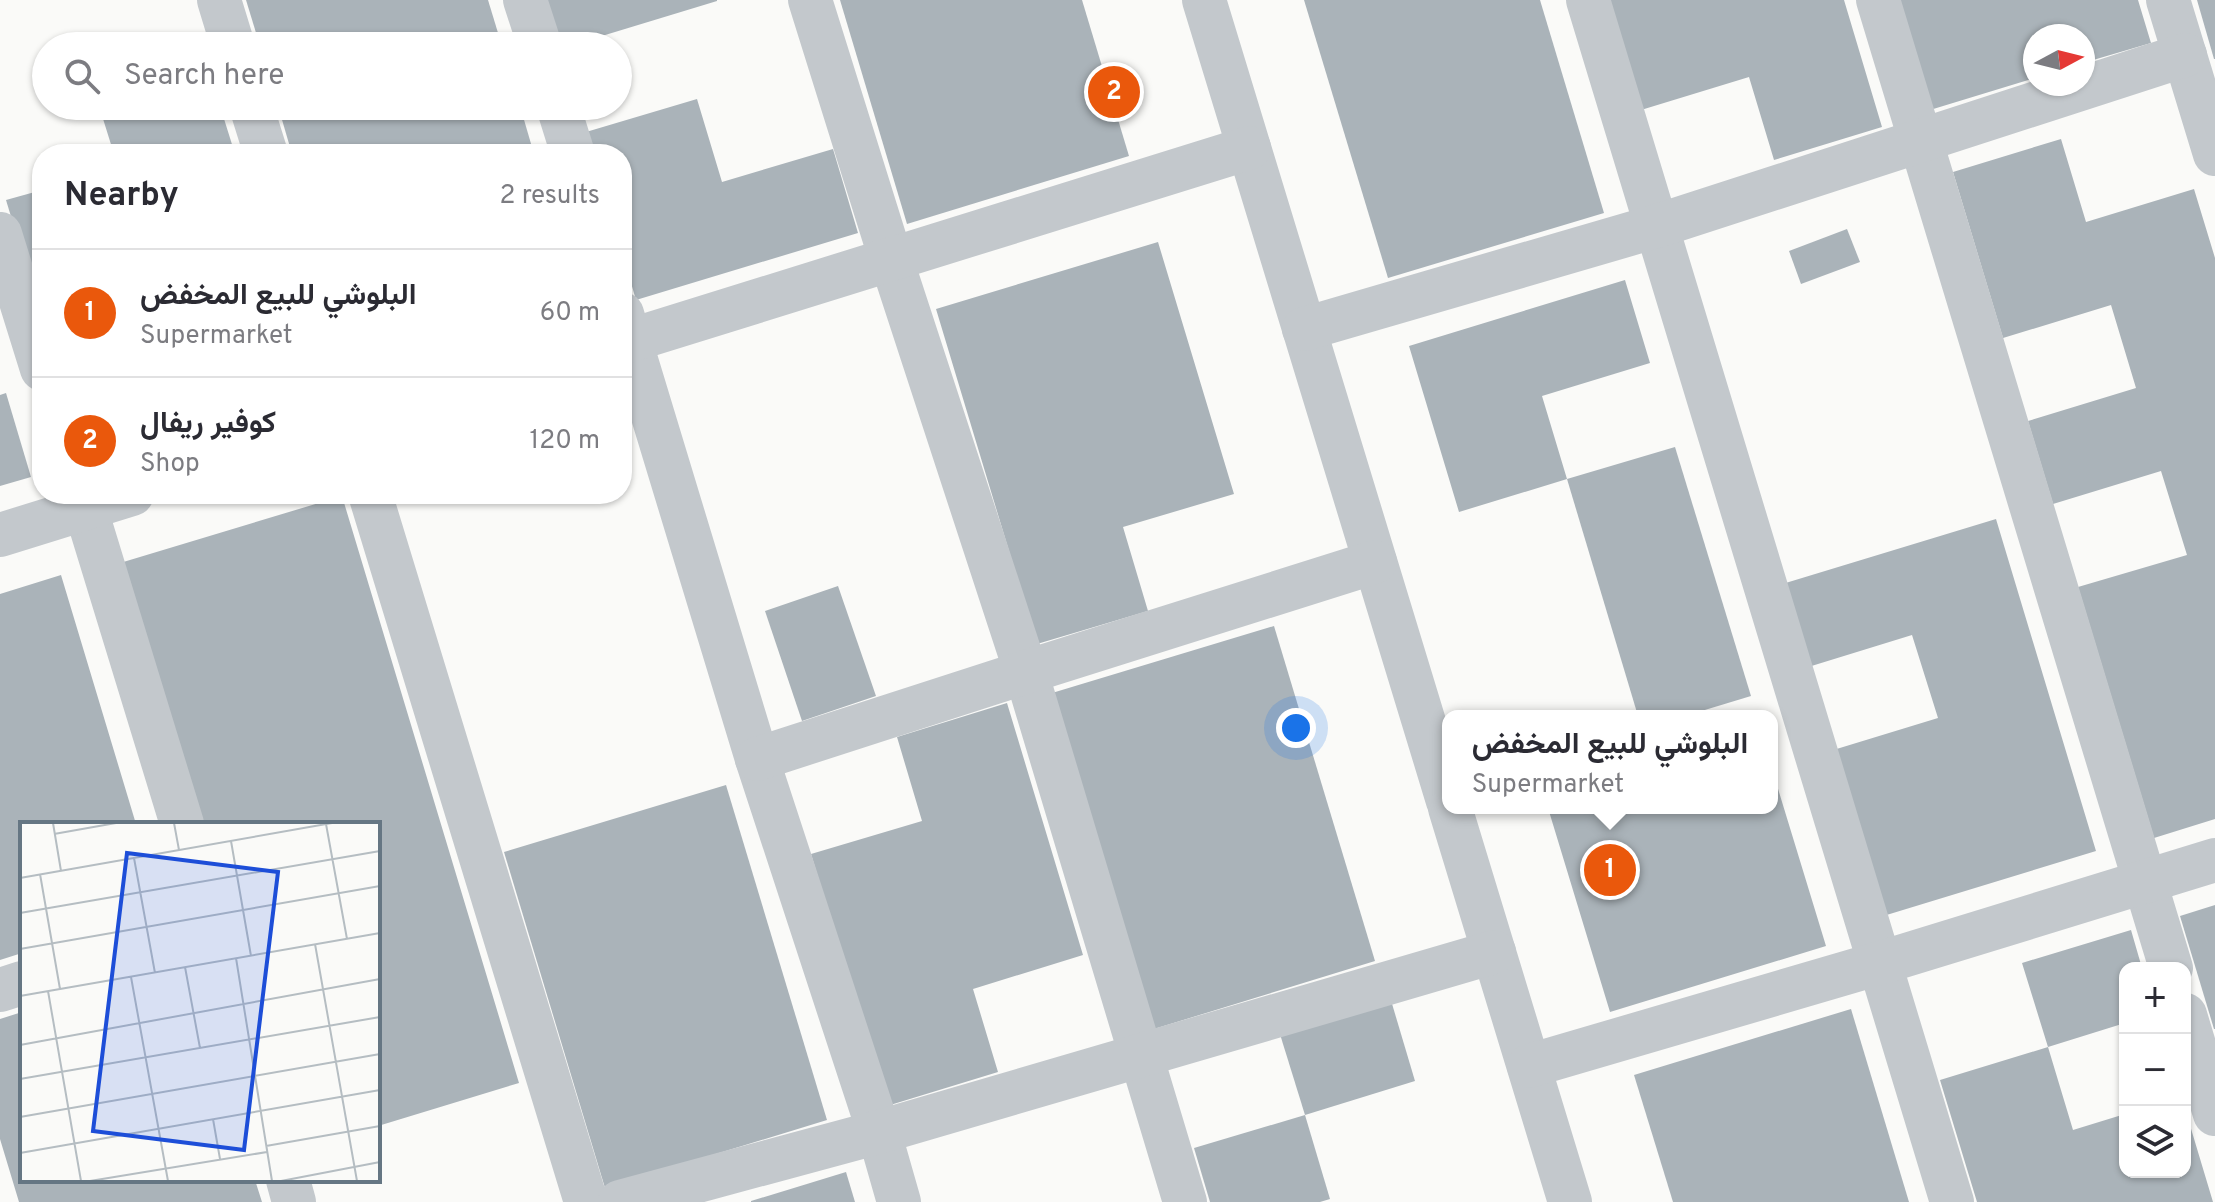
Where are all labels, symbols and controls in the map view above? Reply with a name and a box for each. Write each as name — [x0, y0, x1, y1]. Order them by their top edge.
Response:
north arrow — [2023, 24, 2095, 96]
search box — [32, 32, 632, 120]
icon: search — [60, 54, 104, 98]
text: Search here — [124, 58, 284, 95]
pin: 2 — [1088, 62, 1140, 122]
text: Nearby — [64, 175, 179, 218]
text: 2 results — [500, 180, 600, 213]
text: البلوشي للبيع المخفض — [140, 278, 417, 315]
text: 1 — [85, 297, 95, 330]
text: 60 m — [540, 297, 600, 330]
text: Supermarket — [140, 320, 292, 353]
text: كوفير ريفال — [140, 406, 276, 443]
text: 2 — [82, 425, 98, 458]
text: 120 m — [530, 425, 600, 458]
text: Shop — [140, 448, 200, 481]
your location — [1276, 708, 1316, 748]
popup — [1442, 710, 1778, 814]
text: البلوشي للبيع المخفض — [1472, 727, 1748, 764]
text: Supermarket — [1472, 769, 1624, 802]
inset map — [20, 822, 380, 1182]
pin: 1 — [1584, 840, 1636, 900]
map controls — [2119, 962, 2191, 1178]
button: + — [2119, 962, 2191, 1034]
button: − — [2119, 1034, 2191, 1106]
button: layers — [2119, 1106, 2191, 1178]

